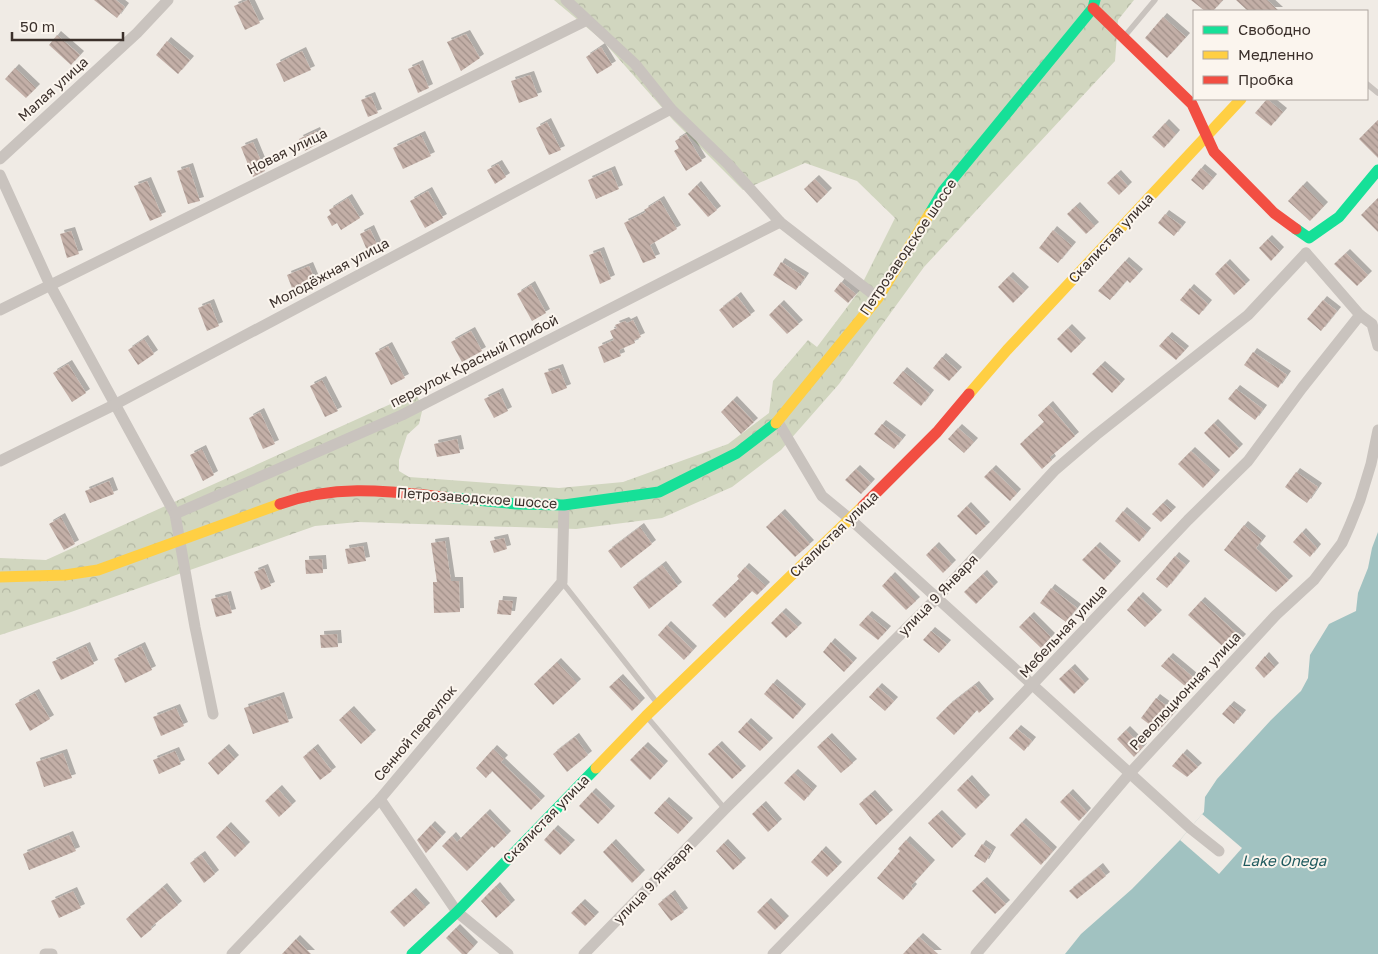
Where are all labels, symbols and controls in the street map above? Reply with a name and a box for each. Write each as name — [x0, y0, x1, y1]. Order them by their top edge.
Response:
scale bar — [12, 10, 124, 42]
legend — [1193, 10, 1368, 100]
text: 50 m — [20, 17, 55, 35]
text: Свободно — [1238, 20, 1311, 38]
text: Медленно — [1238, 45, 1314, 63]
street label: Малая улица — [14, 53, 91, 125]
text: Пробка — [1238, 70, 1293, 88]
street label: Новая улица — [244, 124, 330, 177]
street label: Петрозаводское шоссе — [856, 175, 960, 318]
street label: Скалистая улица — [1065, 189, 1157, 286]
street label: Молодёжная улица — [266, 234, 392, 311]
street label: переулок Красный Прибой — [387, 311, 561, 410]
street label: Петрозаводское шоссе — [396, 483, 558, 512]
street label: Скалистая улица — [786, 487, 882, 580]
street label: улица 9 Января — [894, 550, 981, 639]
street label: Мебельная улица — [1015, 581, 1110, 681]
street label: Революционная улица — [1125, 628, 1244, 753]
street label: Сенной переулок — [369, 681, 460, 784]
street label: Скалистая улица — [499, 771, 592, 867]
street label: улица 9 Января — [609, 838, 696, 927]
water label: Lake Onega — [1242, 851, 1327, 870]

